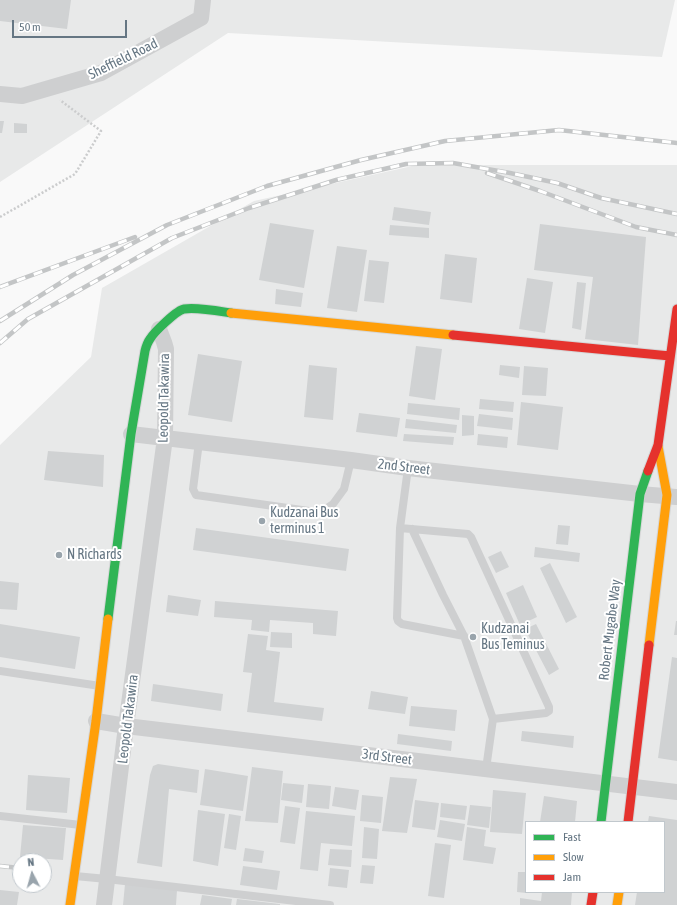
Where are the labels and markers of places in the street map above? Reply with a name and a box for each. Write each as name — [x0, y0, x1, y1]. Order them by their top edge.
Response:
place label: Kudzanai Bus terminus 1 — [270, 505, 338, 538]
marker: Kudzanai Bus terminus 1 — [257, 516, 267, 526]
place label: N Richards — [67, 547, 122, 563]
marker: N Richards — [54, 550, 64, 560]
place label: Kudzanai Bus Teminus — [481, 621, 545, 654]
marker: Kudzanai Bus Teminus — [468, 632, 478, 642]

